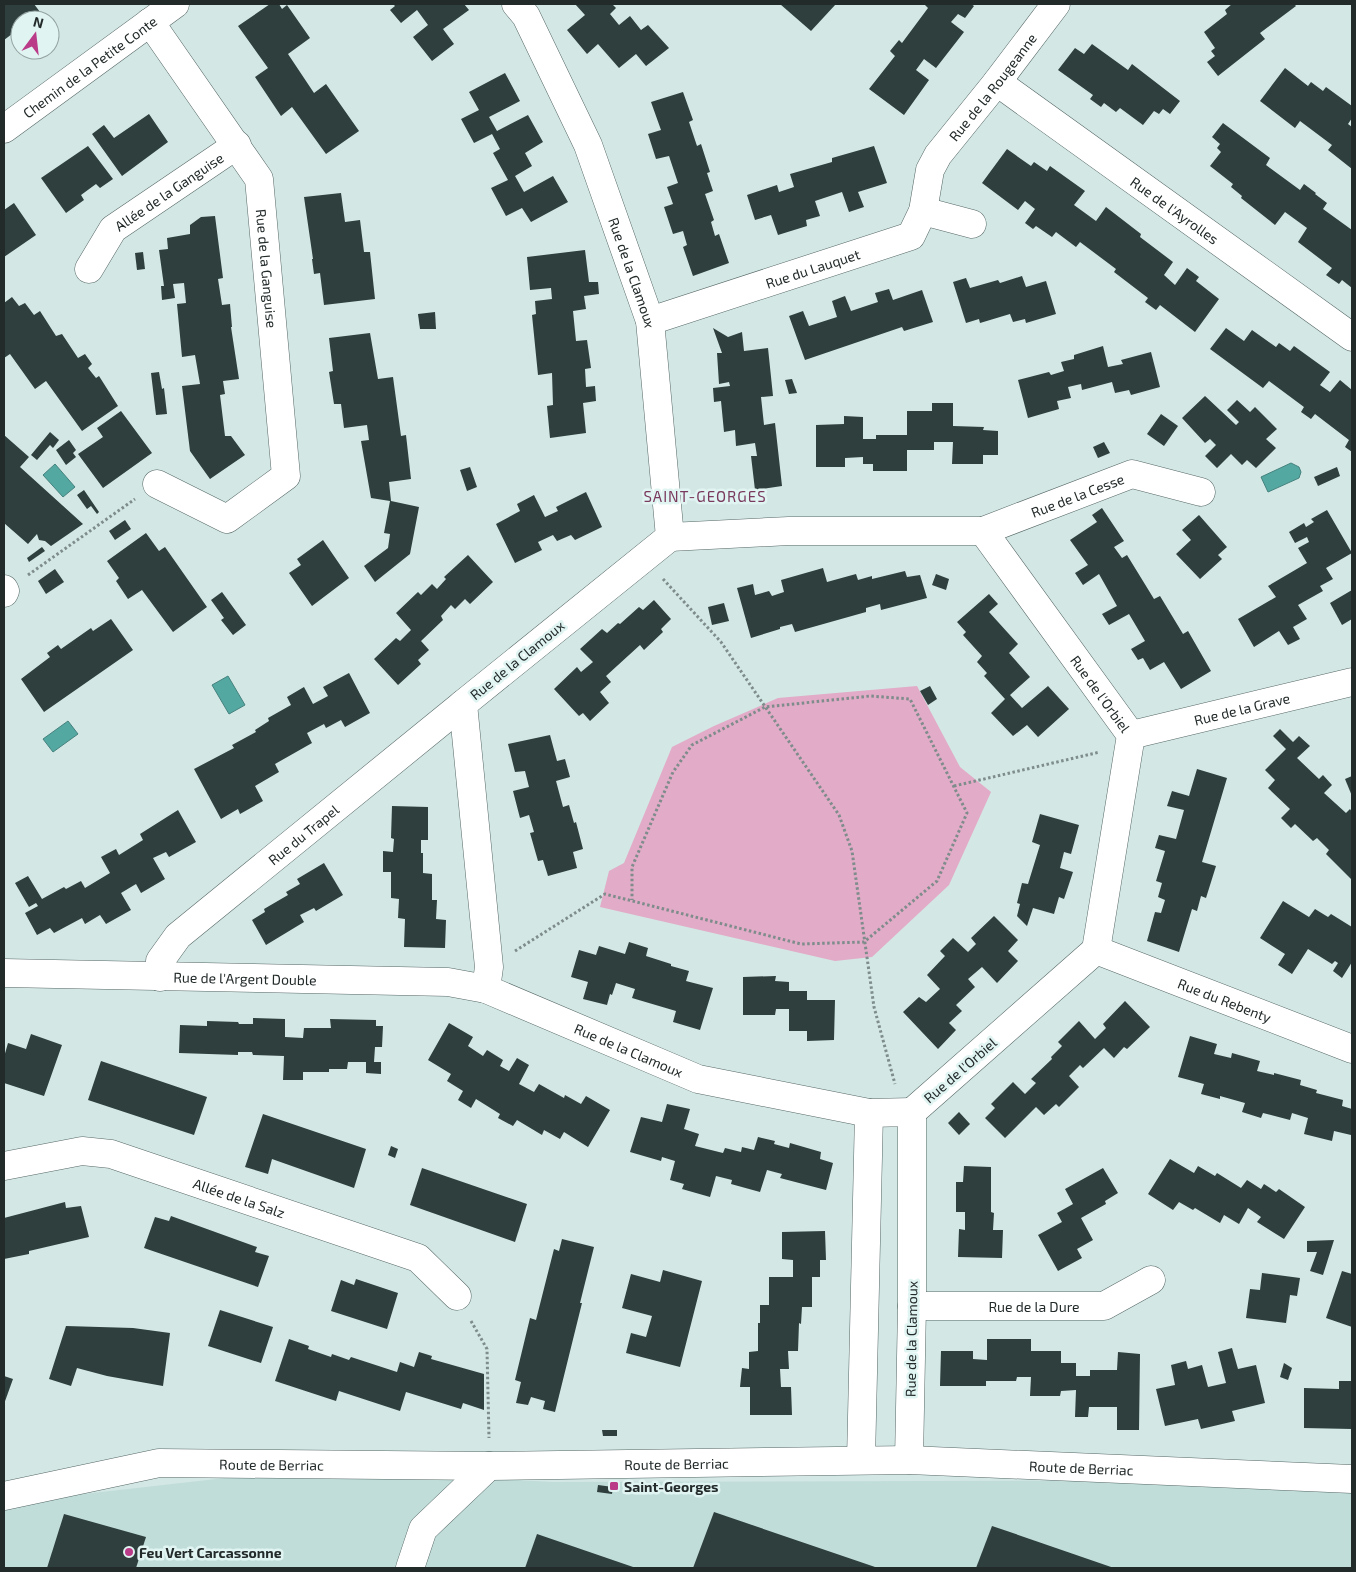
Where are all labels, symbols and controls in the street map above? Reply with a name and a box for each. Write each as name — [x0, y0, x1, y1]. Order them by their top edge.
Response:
north arrow — [10, 10, 60, 60]
street label: Chemin de la Petite Conte — [19, 12, 160, 121]
text: N — [31, 12, 46, 31]
street label: Rue de la Rougeanne — [945, 29, 1040, 144]
street label: Allée de la Ganguise — [111, 148, 226, 234]
street label: Rue de l'Ayrolles — [1127, 172, 1222, 247]
street label: Rue de la Ganguise — [253, 208, 281, 329]
street label: Rue de la Clamoux — [606, 215, 659, 329]
street label: Rue du Lauquet — [763, 245, 862, 291]
street label: Rue de la Cesse — [1028, 469, 1126, 520]
district label: SAINT-GEORGES — [643, 487, 767, 505]
street label: Rue de la Clamoux — [466, 616, 568, 703]
street label: Rue de l'Orbiel — [1067, 652, 1135, 736]
street label: Rue de la Grave — [1192, 689, 1291, 728]
street label: Rue du Trapel — [264, 800, 342, 868]
street label: Rue de l'Argent Double — [173, 968, 317, 988]
street label: Rue du Rebenty — [1175, 974, 1274, 1026]
street label: Rue de la Clamoux — [572, 1019, 686, 1080]
street label: Rue de l'Orbiel — [920, 1033, 1000, 1106]
street label: Allée de la Salz — [191, 1174, 287, 1221]
street label: Rue de la Clamoux — [901, 1280, 921, 1397]
street label: Rue de la Dure — [988, 1298, 1080, 1315]
street label: Route de Berriac — [624, 1454, 729, 1473]
street label: Route de Berriac — [219, 1455, 324, 1473]
street label: Route de Berriac — [1029, 1457, 1134, 1478]
place label: Saint-Georges — [624, 1478, 719, 1495]
marker: Saint-Georges — [608, 1480, 620, 1492]
place label: Feu Vert Carcassonne — [139, 1544, 282, 1561]
marker: Feu Vert Carcassonne — [123, 1546, 135, 1558]

